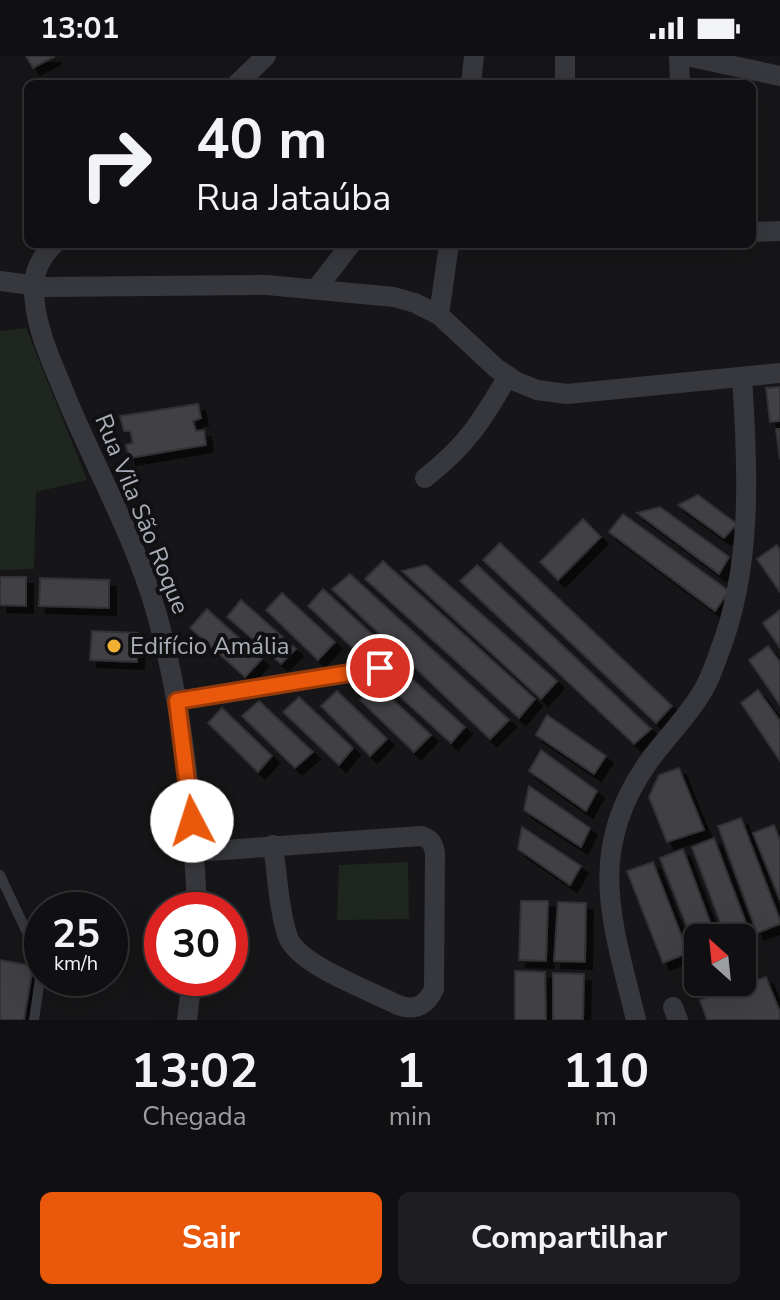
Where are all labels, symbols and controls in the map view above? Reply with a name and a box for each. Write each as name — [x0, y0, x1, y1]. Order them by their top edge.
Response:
text: 13:01 — [40, 8, 119, 49]
text: 40 m — [196, 101, 327, 178]
icon: right — [64, 112, 168, 216]
text: Rua Jataúba — [196, 174, 391, 223]
street label: Rua Vila São Roque — [87, 409, 197, 619]
place label: Edifício Amália — [130, 630, 289, 662]
pin — [346, 634, 414, 702]
marker: Edifício Amália — [105, 637, 123, 655]
icon: arrive — [358, 646, 402, 690]
position arrow — [150, 779, 234, 863]
speed limit sign: 30 — [144, 892, 248, 996]
text: 25 — [52, 907, 100, 961]
north arrow — [684, 924, 756, 996]
map controls — [684, 924, 756, 996]
text: km/h — [54, 950, 98, 977]
text: 13:02 — [131, 1038, 258, 1104]
text: 1 — [396, 1038, 425, 1104]
text: 110 — [563, 1038, 649, 1104]
text: Chegada — [142, 1099, 246, 1134]
text: min — [389, 1099, 432, 1134]
text: m — [595, 1099, 617, 1134]
button: Sair — [40, 1192, 382, 1284]
button: Compartilhar — [398, 1192, 740, 1284]

